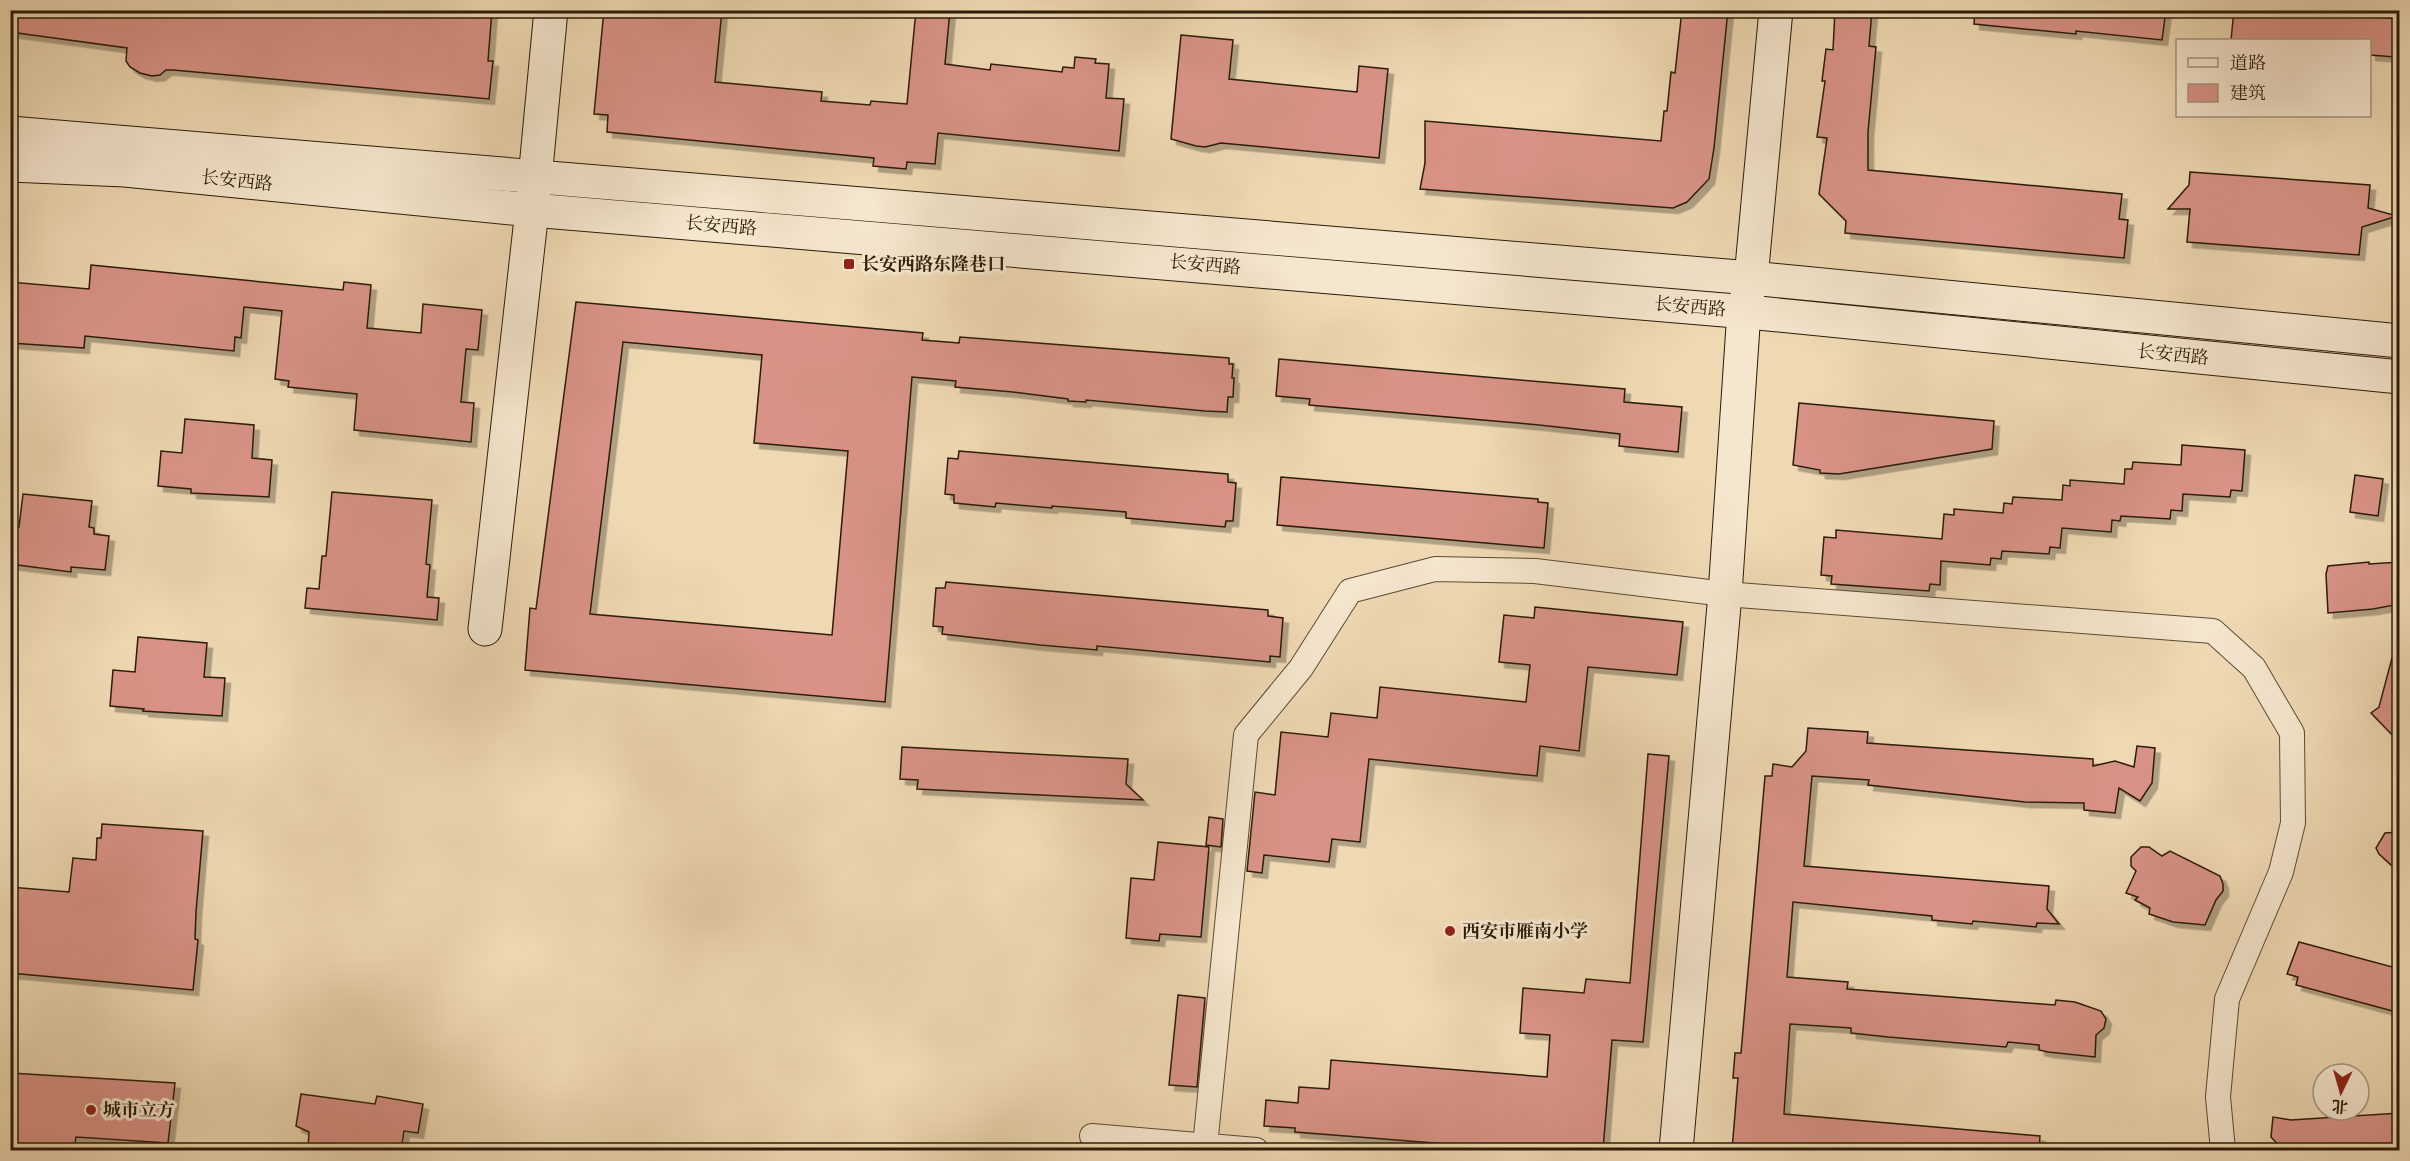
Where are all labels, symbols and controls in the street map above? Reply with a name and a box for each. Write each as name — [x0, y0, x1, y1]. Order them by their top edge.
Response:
legend — [2176, 39, 2371, 117]
text: 道路 — [2230, 53, 2266, 74]
text: 建筑 — [2230, 83, 2266, 104]
street label: 长安西路 — [200, 167, 274, 195]
street label: 长安西路 — [684, 212, 758, 240]
street label: 长安西路 — [1168, 251, 1242, 279]
place label: 长安西路东隆巷口 — [861, 254, 1005, 275]
marker: 长安西路东隆巷口 — [842, 257, 856, 271]
street label: 长安西路 — [1653, 293, 1727, 321]
street label: 长安西路 — [2136, 341, 2210, 369]
place label: 西安市雁南小学 — [1462, 921, 1588, 942]
marker: 西安市雁南小学 — [1443, 924, 1457, 938]
north arrow — [2311, 1062, 2371, 1122]
text: 北 — [2331, 1096, 2349, 1117]
place label: 城市立方 — [103, 1100, 175, 1121]
marker: 城市立方 — [84, 1103, 98, 1117]

